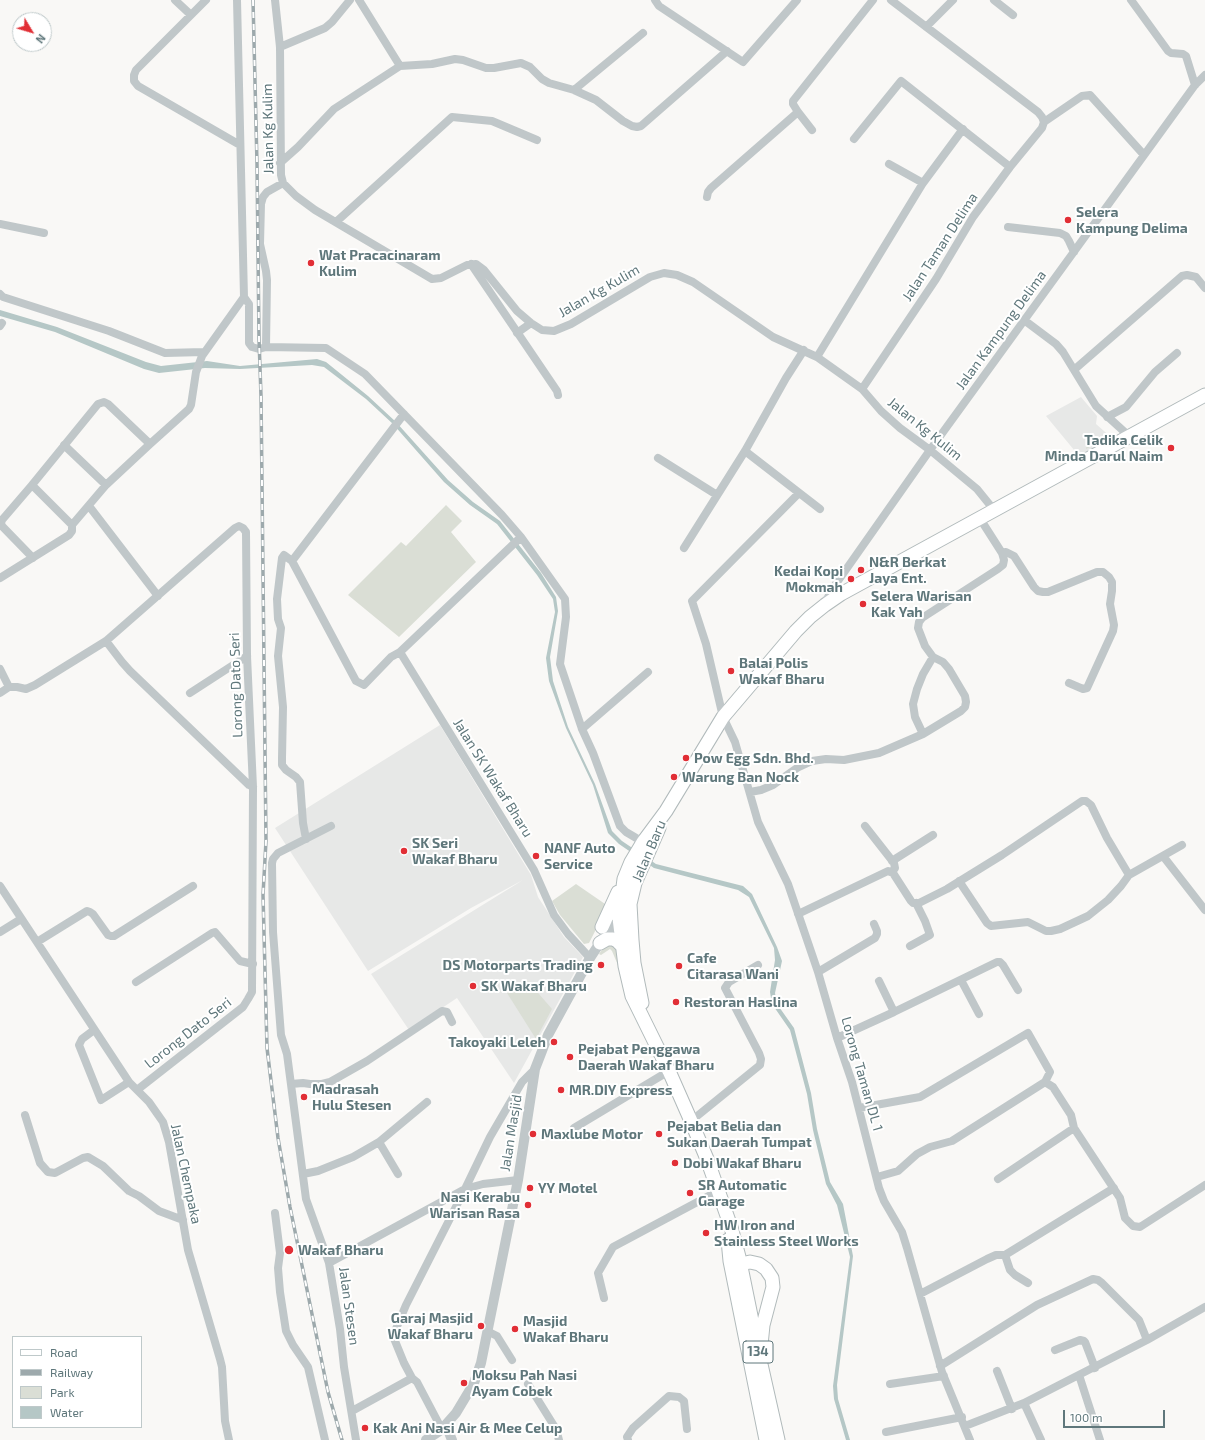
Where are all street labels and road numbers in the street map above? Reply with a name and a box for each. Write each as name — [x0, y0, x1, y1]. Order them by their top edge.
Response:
street label: Jalan Kg Kulim — [259, 83, 277, 175]
street label: Jalan Taman Delima — [899, 190, 981, 304]
street label: Jalan Kg Kulim — [555, 261, 643, 321]
street label: Jalan Kampung Delima — [952, 267, 1050, 393]
street label: Jalan Kg Kulim — [884, 394, 966, 464]
street label: Lorong Dato Seri — [226, 632, 246, 738]
street label: Jalan SK Wakaf Bharu — [450, 715, 536, 841]
street label: Jalan Baru — [628, 818, 670, 884]
street label: Lorong Dato Seri — [141, 994, 235, 1072]
street label: Lorong Taman DL 1 — [838, 1015, 886, 1133]
street label: Jalan Masjid — [497, 1093, 525, 1173]
street label: Jalan Chempaka — [167, 1122, 205, 1226]
street label: Jalan Stesen — [335, 1266, 363, 1346]
road number: 134 — [743, 1341, 773, 1363]

